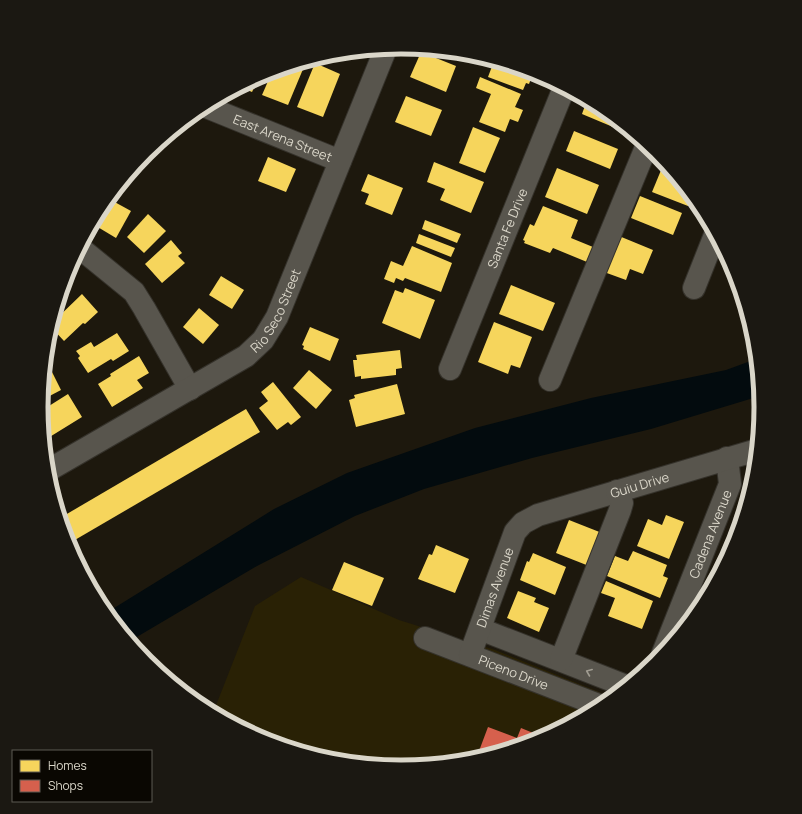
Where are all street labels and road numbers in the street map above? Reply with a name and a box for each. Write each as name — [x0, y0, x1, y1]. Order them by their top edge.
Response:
street label: East Arena Street — [231, 110, 335, 166]
street label: Santa Fe Drive — [483, 185, 532, 271]
street label: Rio Seco Street — [246, 266, 305, 357]
street label: Guiu Drive — [608, 467, 672, 502]
street label: Cadena Avenue — [685, 487, 736, 581]
street label: Dimas Avenue — [472, 544, 518, 630]
street label: Piceno Drive — [476, 651, 552, 694]

